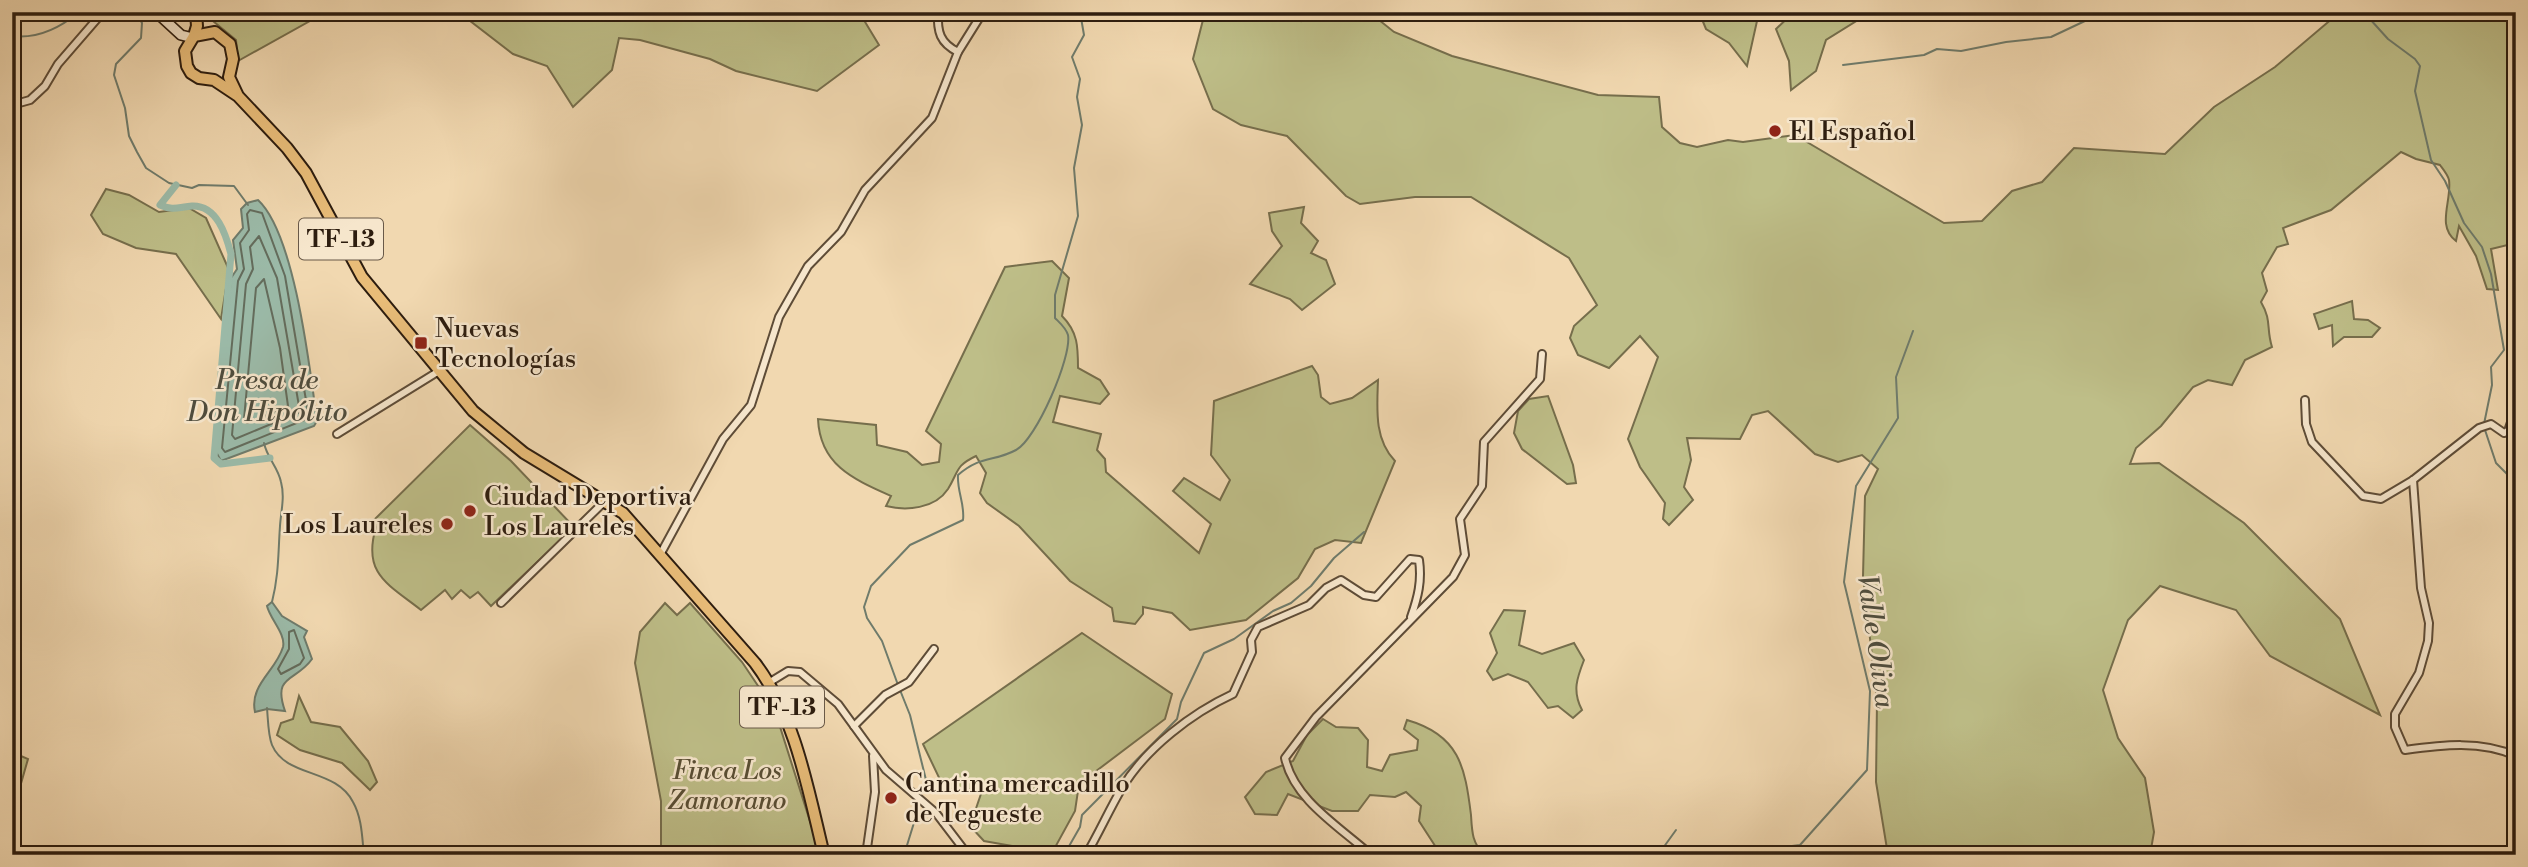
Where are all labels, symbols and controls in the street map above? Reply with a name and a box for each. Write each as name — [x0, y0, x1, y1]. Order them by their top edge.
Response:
place label: El Español — [1789, 116, 1916, 148]
marker: El Español — [1767, 123, 1783, 139]
road number: TF-13 — [299, 219, 383, 260]
place label: Nuevas Tecnologías — [435, 313, 576, 375]
marker: Nuevas Tecnologías — [413, 335, 429, 351]
water label: Presa de Don Hipólito — [186, 363, 347, 430]
place label: Ciudad Deportiva Los Laureles — [484, 481, 693, 543]
marker: Ciudad Deportiva Los Laureles — [462, 503, 478, 519]
place label: Los Laureles — [283, 509, 433, 541]
marker: Los Laureles — [439, 516, 455, 532]
water label: Valle Oliva — [1849, 572, 1902, 711]
road number: TF-13 — [740, 686, 824, 728]
park label: Finca Los Zamorano — [668, 755, 786, 817]
place label: Cantina mercadillo de Tegueste — [905, 768, 1130, 830]
marker: Cantina mercadillo de Tegueste — [883, 790, 899, 806]

